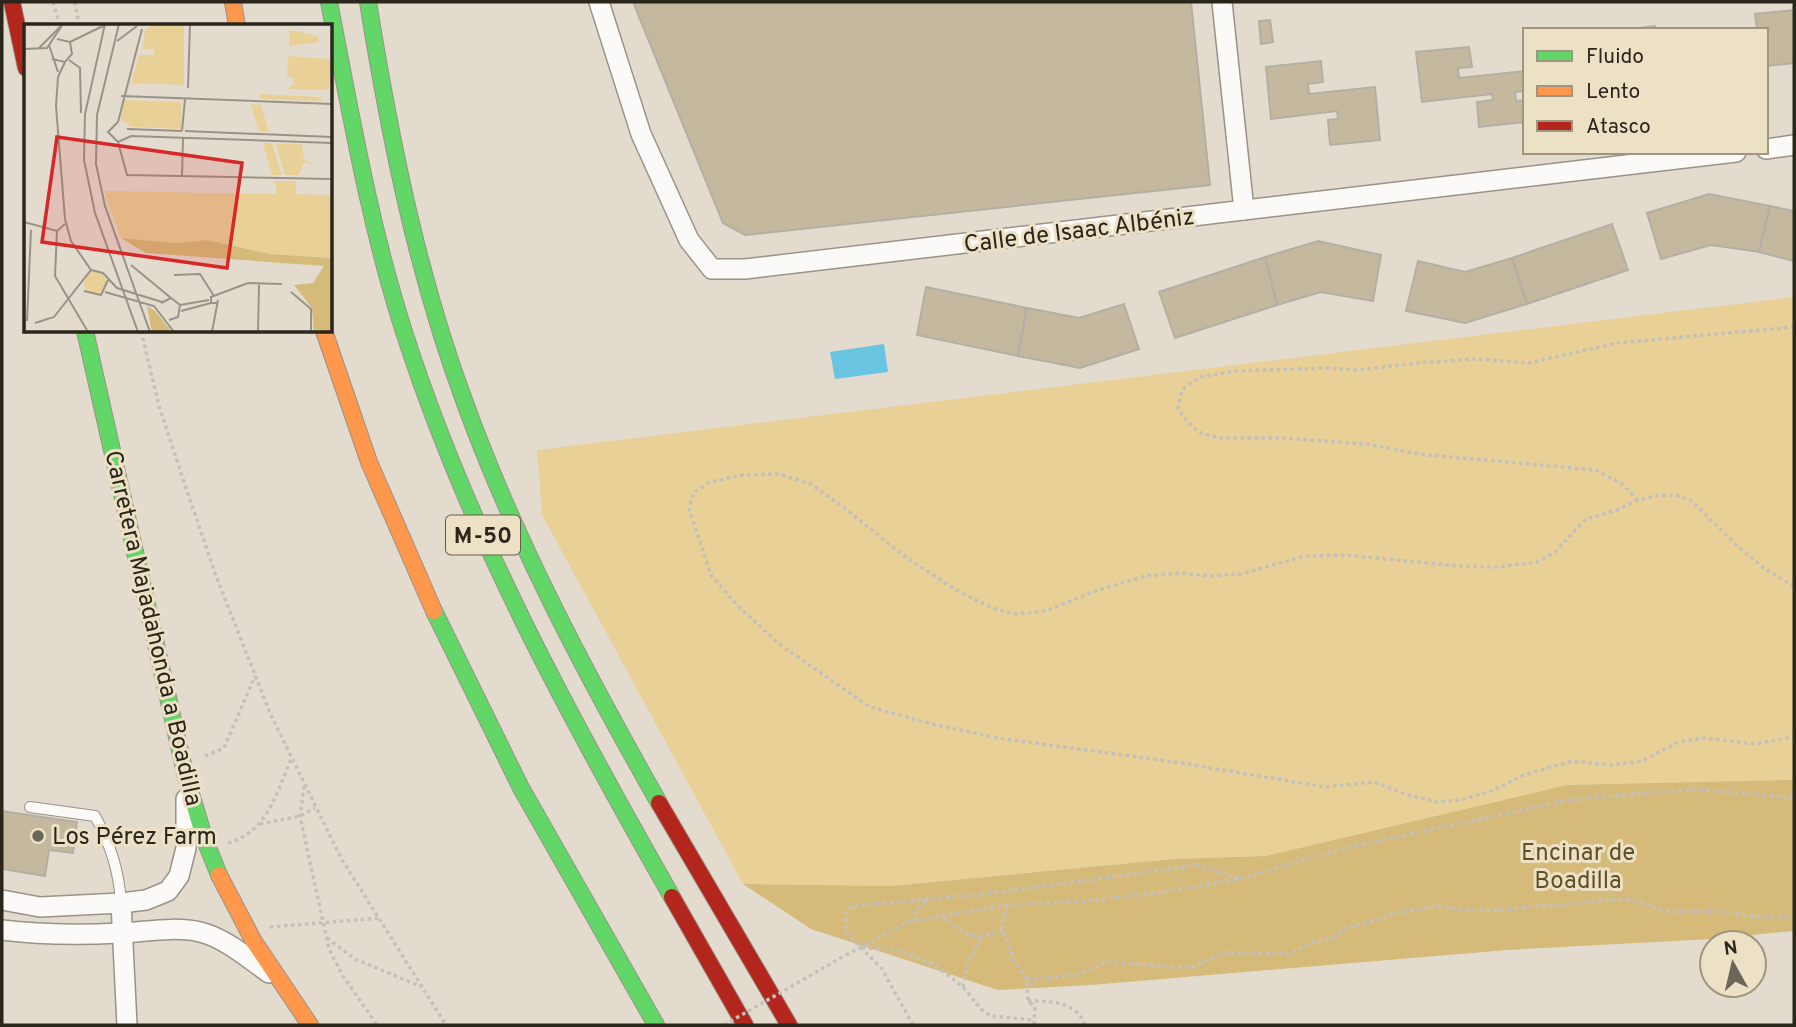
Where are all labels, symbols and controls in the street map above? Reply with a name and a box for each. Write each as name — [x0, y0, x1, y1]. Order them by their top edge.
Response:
inset map — [24, 24, 332, 332]
legend — [1523, 28, 1768, 154]
text: Fluido — [1586, 44, 1644, 71]
text: Lento — [1586, 79, 1640, 106]
text: Atasco — [1586, 114, 1651, 141]
street label: Calle de Isaac Albéniz — [962, 203, 1196, 261]
street label: Carretera Majadahonda a Boadilla — [97, 448, 208, 809]
road number: M-50 — [446, 516, 520, 554]
place label: Los Pérez Farm — [52, 823, 217, 853]
marker: Los Pérez Farm — [30, 828, 46, 844]
park label: Encinar de Boadilla — [1521, 839, 1635, 897]
north arrow — [1698, 929, 1768, 999]
text: N — [1722, 936, 1739, 962]

